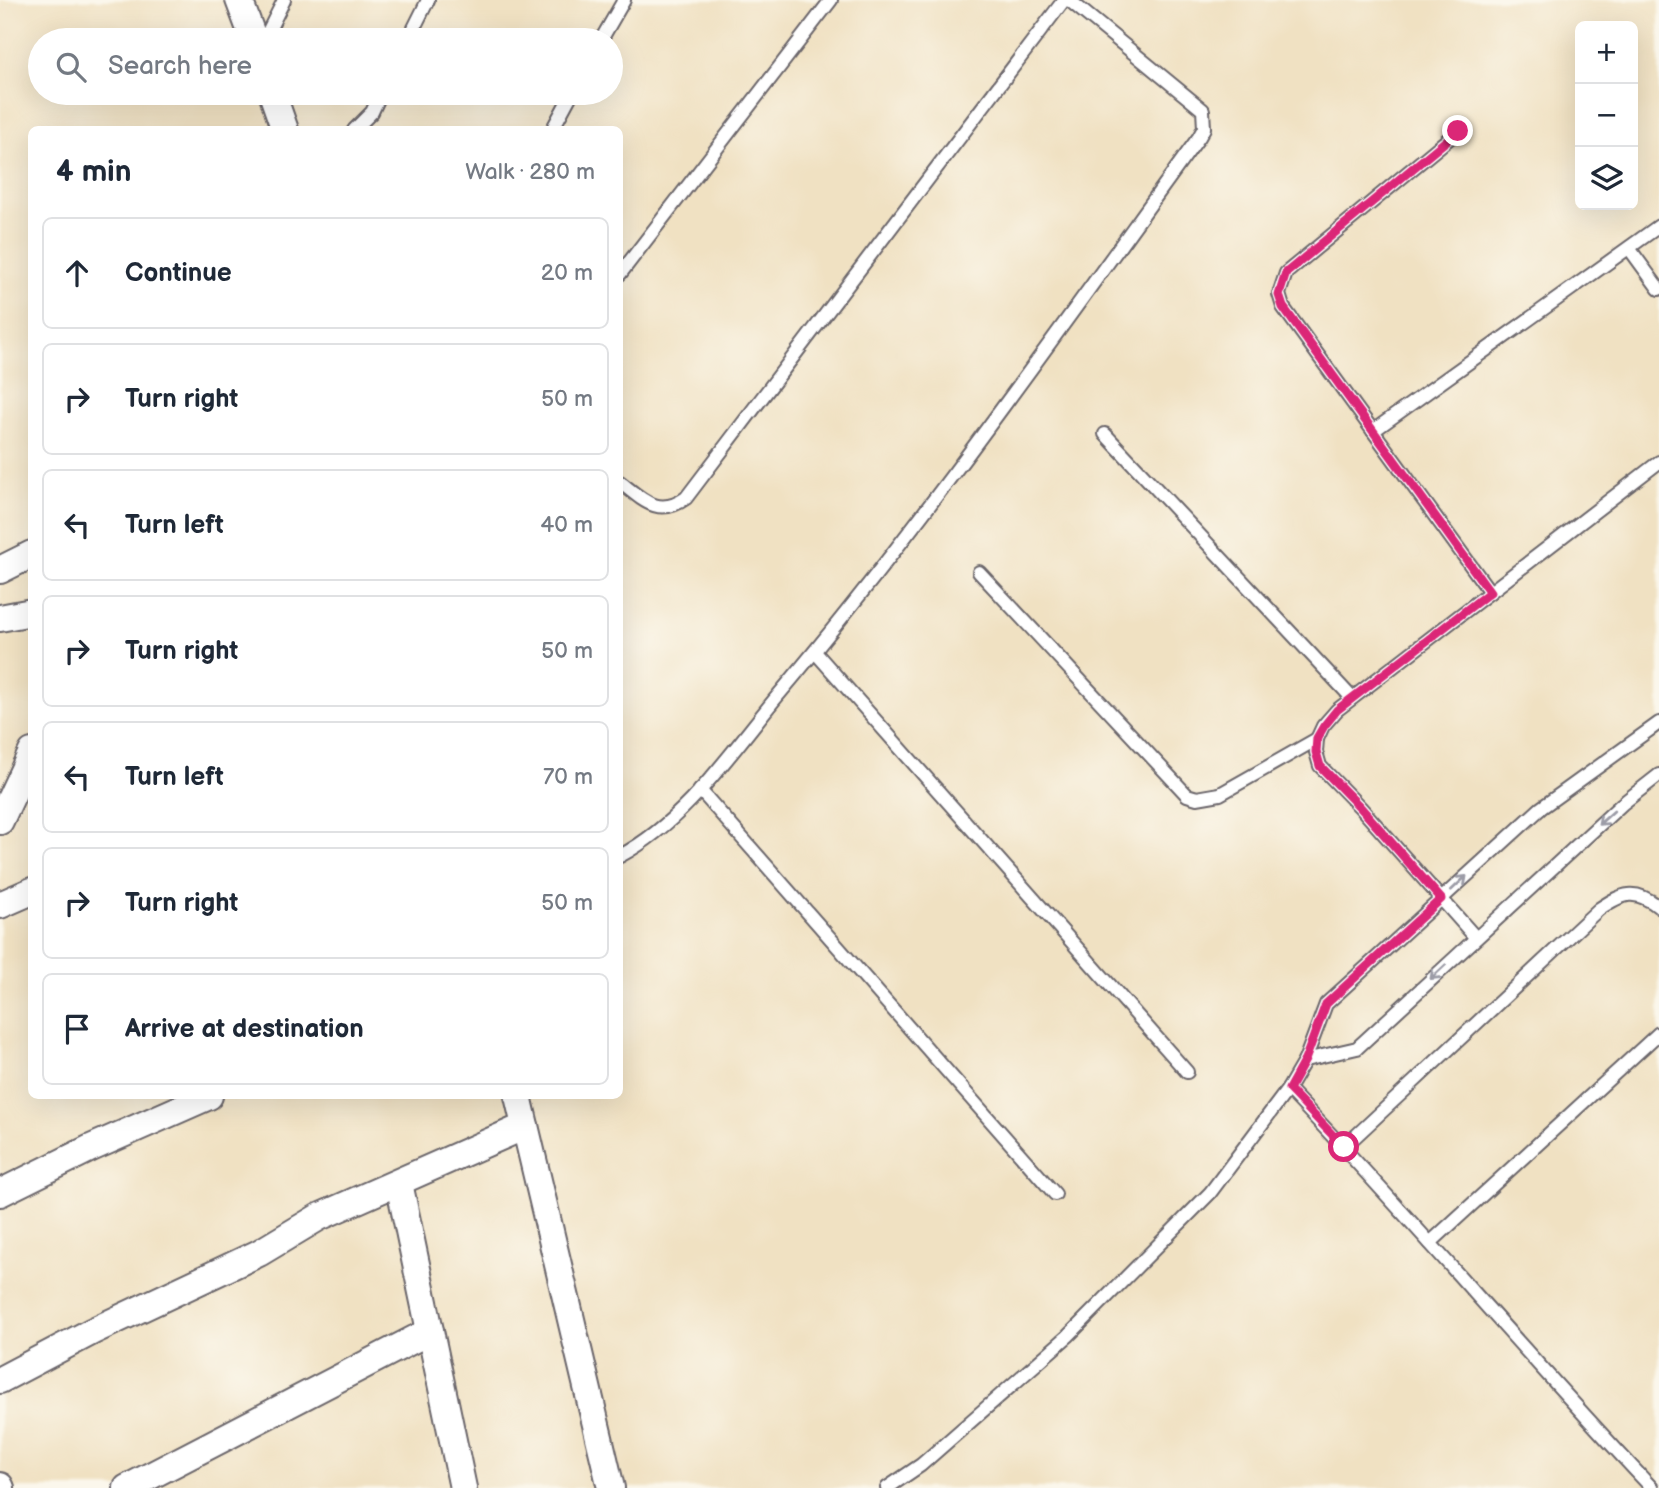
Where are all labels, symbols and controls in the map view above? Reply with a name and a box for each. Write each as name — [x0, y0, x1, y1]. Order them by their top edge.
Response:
map controls — [1575, 21, 1638, 210]
button: + — [1575, 21, 1638, 84]
search box — [28, 28, 623, 105]
icon: search — [52, 48, 90, 86]
text: Search here — [108, 51, 252, 82]
button: − — [1575, 84, 1638, 147]
route end — [1442, 115, 1473, 146]
button: layers — [1575, 147, 1638, 210]
text: 4 min — [56, 154, 131, 190]
text: Walk · 280 m — [465, 158, 595, 186]
icon: ahead — [58, 254, 96, 292]
text: Continue — [125, 258, 232, 289]
text: 20 m — [541, 259, 593, 287]
icon: right — [58, 380, 96, 418]
text: Turn right — [125, 384, 238, 415]
text: 50 m — [541, 385, 593, 413]
icon: left — [58, 506, 96, 544]
text: Turn left — [125, 510, 224, 541]
text: 40 m — [540, 511, 593, 539]
icon: right — [58, 632, 96, 670]
text: Turn right — [125, 636, 238, 667]
text: 50 m — [541, 637, 593, 665]
icon: left — [58, 758, 96, 796]
text: Turn left — [125, 762, 224, 793]
text: 70 m — [543, 763, 593, 791]
one-way arrow — [1597, 810, 1615, 826]
one-way arrow — [1450, 874, 1467, 891]
icon: right — [58, 884, 96, 922]
text: Turn right — [125, 888, 238, 919]
text: 50 m — [541, 889, 593, 917]
one-way arrow — [1430, 964, 1447, 981]
icon: arrive — [58, 1010, 96, 1048]
text: Arrive at destination — [125, 1014, 364, 1045]
route start — [1328, 1131, 1359, 1162]

